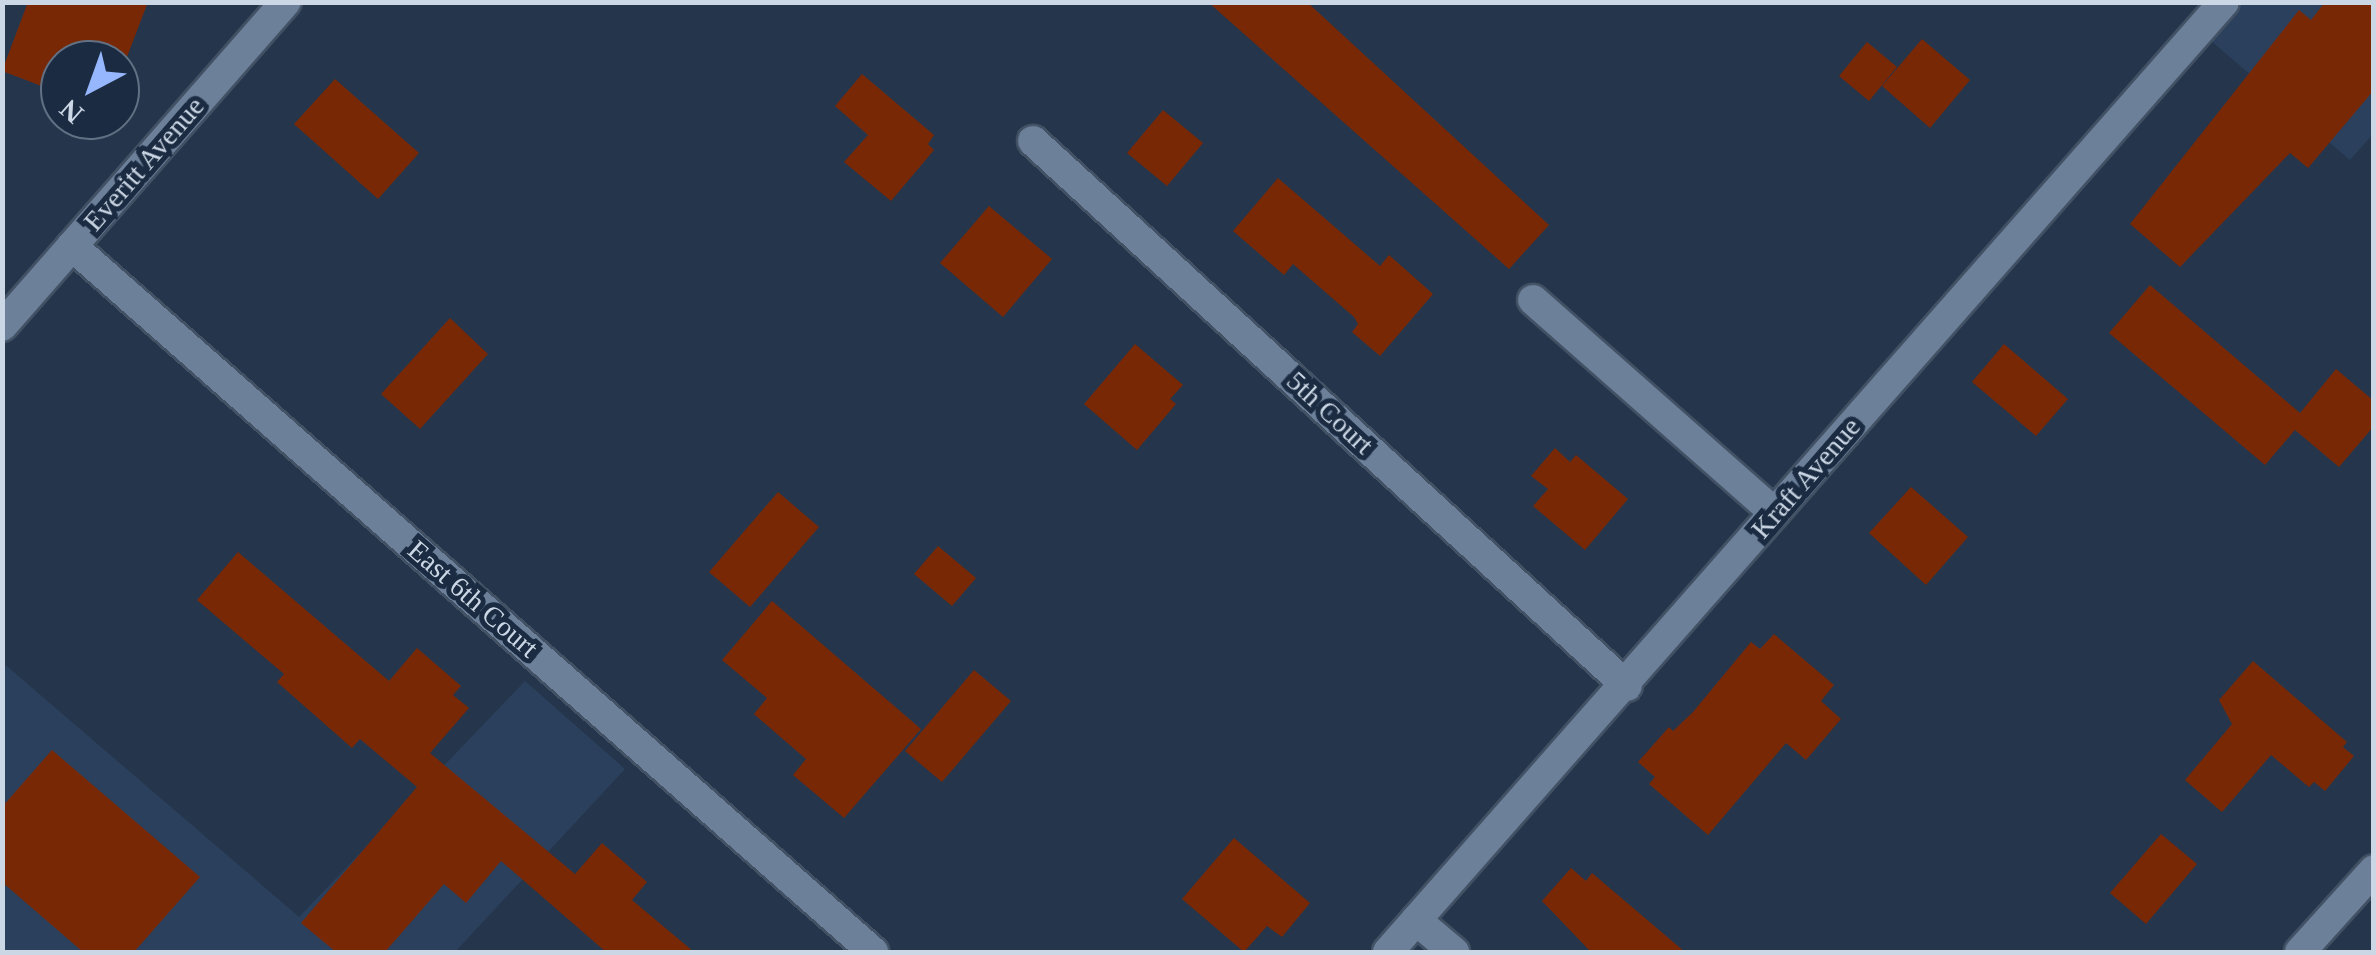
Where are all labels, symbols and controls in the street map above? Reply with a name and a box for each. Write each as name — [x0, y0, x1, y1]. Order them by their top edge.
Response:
north arrow — [40, 40, 140, 140]
street label: Everitt Avenue — [76, 90, 212, 238]
text: N — [54, 93, 89, 130]
street label: 5th Court — [1280, 364, 1380, 462]
street label: Kraft Avenue — [1744, 410, 1868, 546]
street label: East 6th Court — [401, 533, 545, 665]

